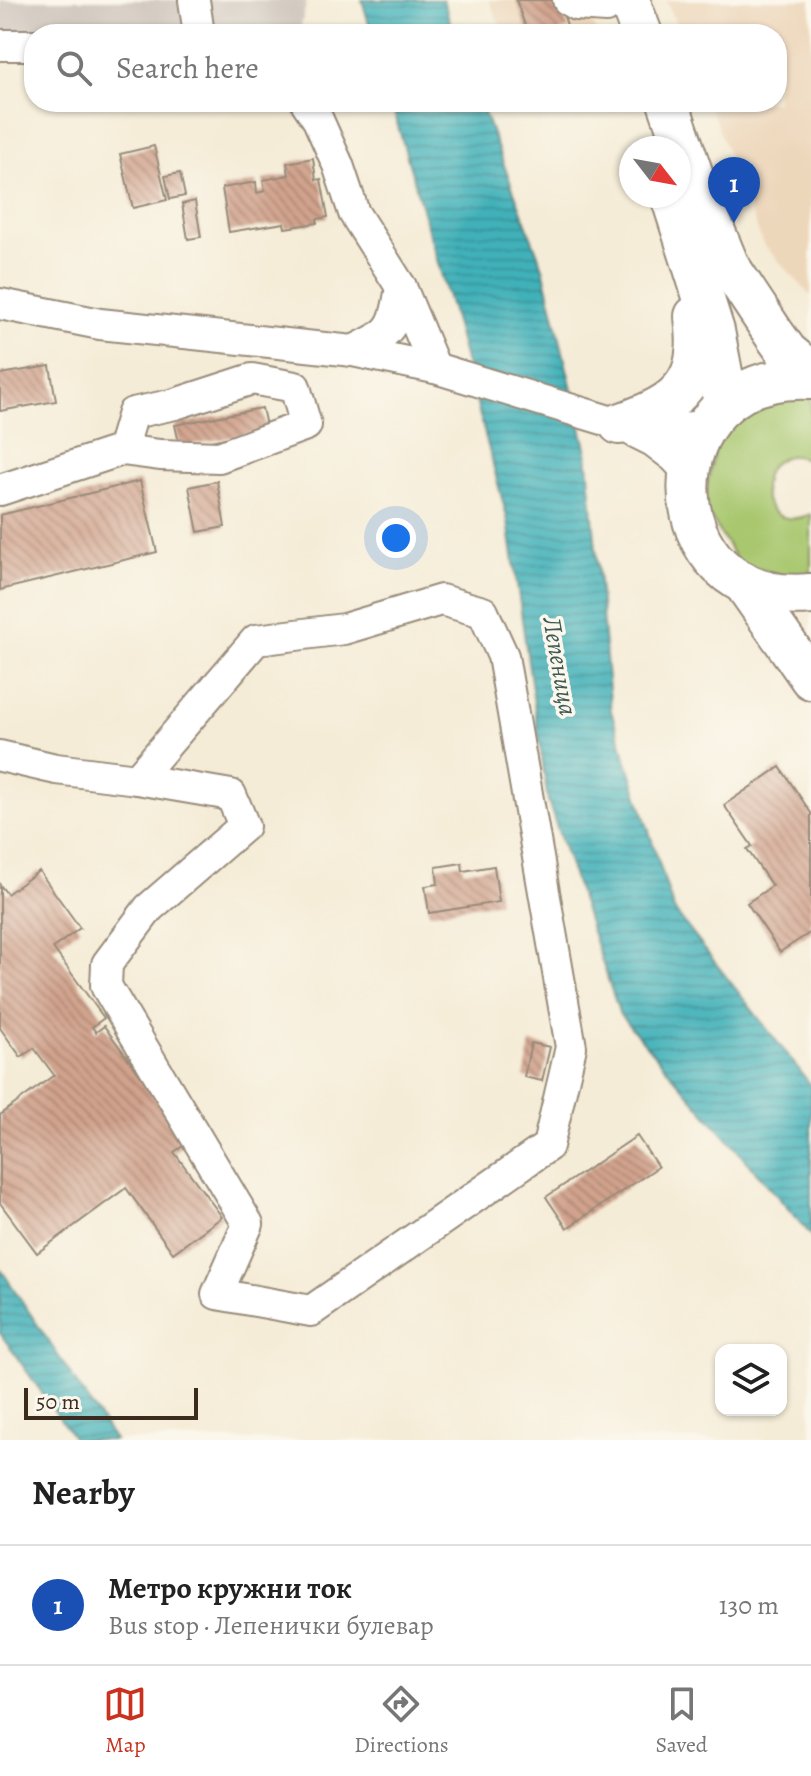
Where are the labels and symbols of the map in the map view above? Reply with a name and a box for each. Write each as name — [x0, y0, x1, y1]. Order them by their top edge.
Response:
north arrow — [619, 136, 691, 208]
pin: 1 — [708, 157, 760, 223]
your location — [376, 518, 416, 558]
water label: Лепеница — [534, 613, 586, 718]
scale bar — [24, 1384, 198, 1420]

